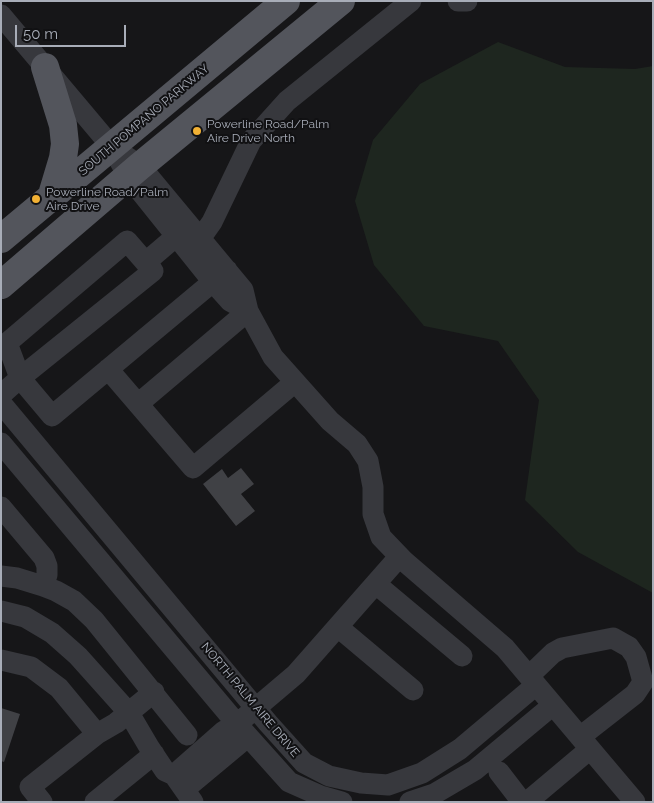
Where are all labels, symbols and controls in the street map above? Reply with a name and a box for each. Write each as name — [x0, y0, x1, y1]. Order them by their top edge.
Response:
scale bar — [18, 15, 129, 47]
text: 50 m — [23, 25, 58, 43]
street label: SOUTH POMPANO PARKWAY — [76, 61, 212, 179]
place label: Powerline Road/Palm Aire Drive North — [207, 117, 329, 145]
marker: Powerline Road/Palm Aire Drive North — [191, 125, 203, 137]
place label: Powerline Road/Palm Aire Drive — [46, 185, 168, 213]
marker: Powerline Road/Palm Aire Drive — [30, 193, 42, 205]
street label: NORTH PALM AIRE DRIVE — [198, 640, 302, 760]

